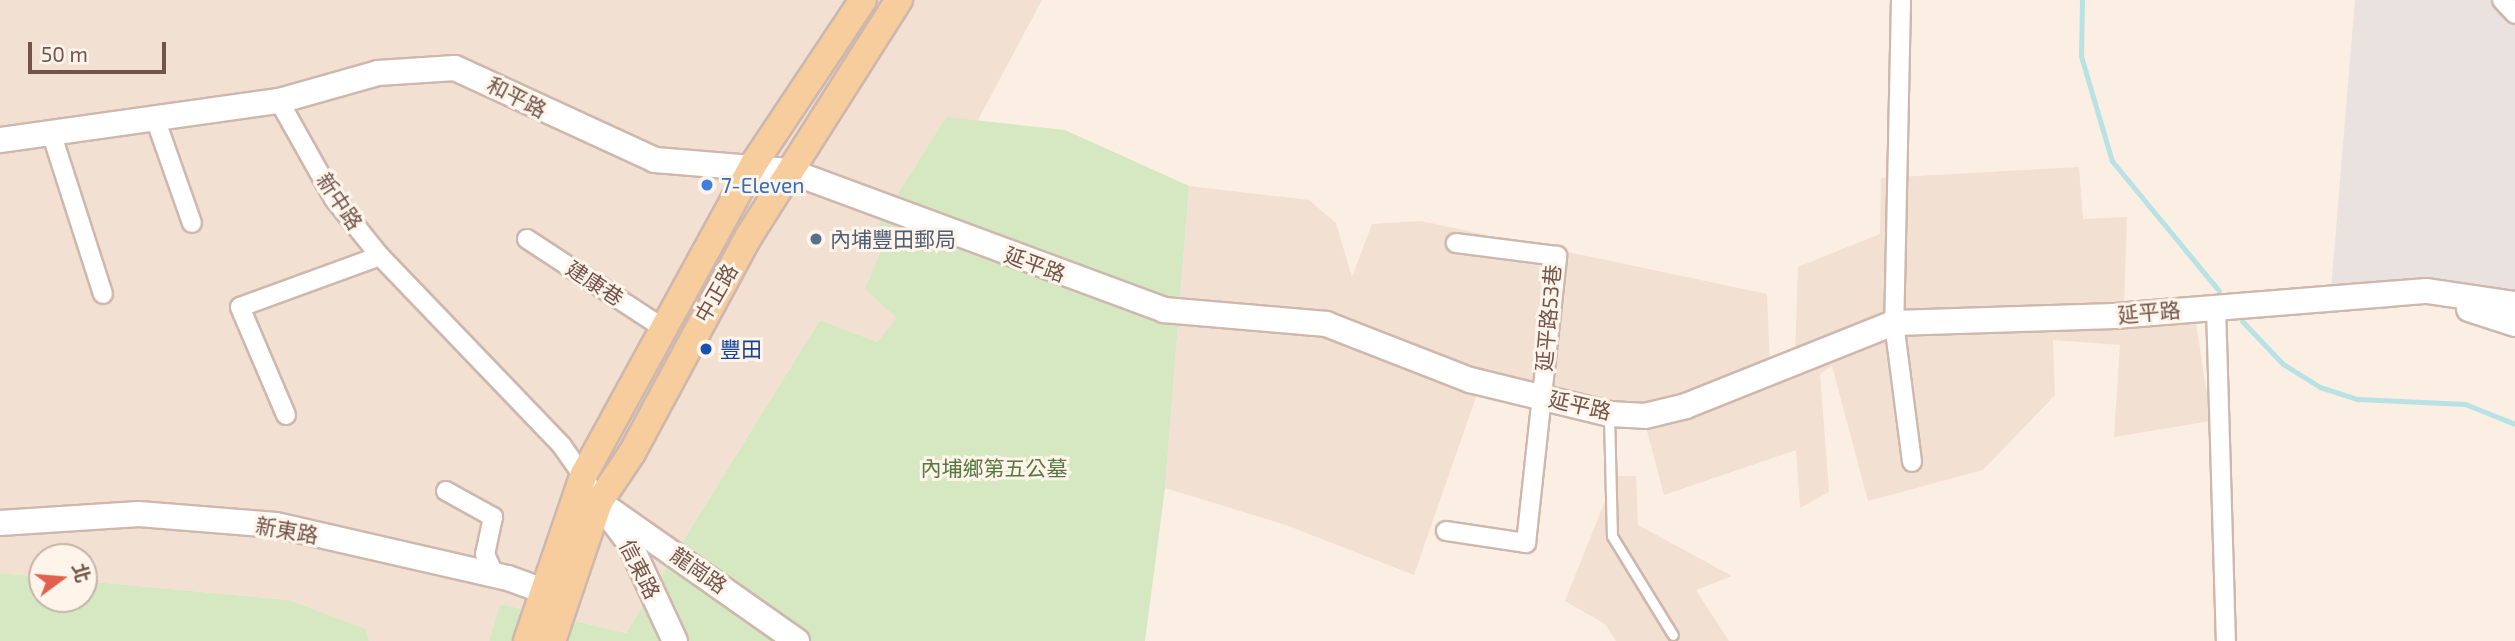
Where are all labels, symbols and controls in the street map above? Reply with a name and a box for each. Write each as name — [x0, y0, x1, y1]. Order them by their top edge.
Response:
scale bar — [32, 28, 170, 72]
text: 50 m — [41, 41, 88, 66]
street label: 和平路 — [483, 71, 551, 123]
street label: 新中路 — [312, 168, 368, 234]
place label: 7-Eleven — [721, 172, 804, 198]
marker: 7-Eleven — [699, 177, 715, 193]
place label: 內埔豐田郵局 — [830, 226, 956, 252]
marker: 內埔豐田郵局 — [808, 231, 824, 247]
street label: 延平路 — [1001, 241, 1069, 287]
street label: 建康巷 — [562, 255, 628, 311]
street label: 中正路 — [689, 259, 743, 327]
street label: 延平路53巷 — [1531, 264, 1565, 372]
street label: 延平路 — [2117, 297, 2181, 327]
place label: 豐田 — [720, 336, 762, 362]
marker: 豐田 — [698, 341, 714, 357]
street label: 延平路 — [1546, 386, 1614, 424]
park label: 內埔鄉第五公墓 — [921, 455, 1067, 481]
street label: 新東路 — [254, 512, 320, 548]
street label: 信東路 — [614, 535, 666, 603]
street label: 龍崗路 — [666, 542, 732, 598]
north arrow — [28, 543, 98, 613]
text: 北 — [68, 560, 95, 585]

